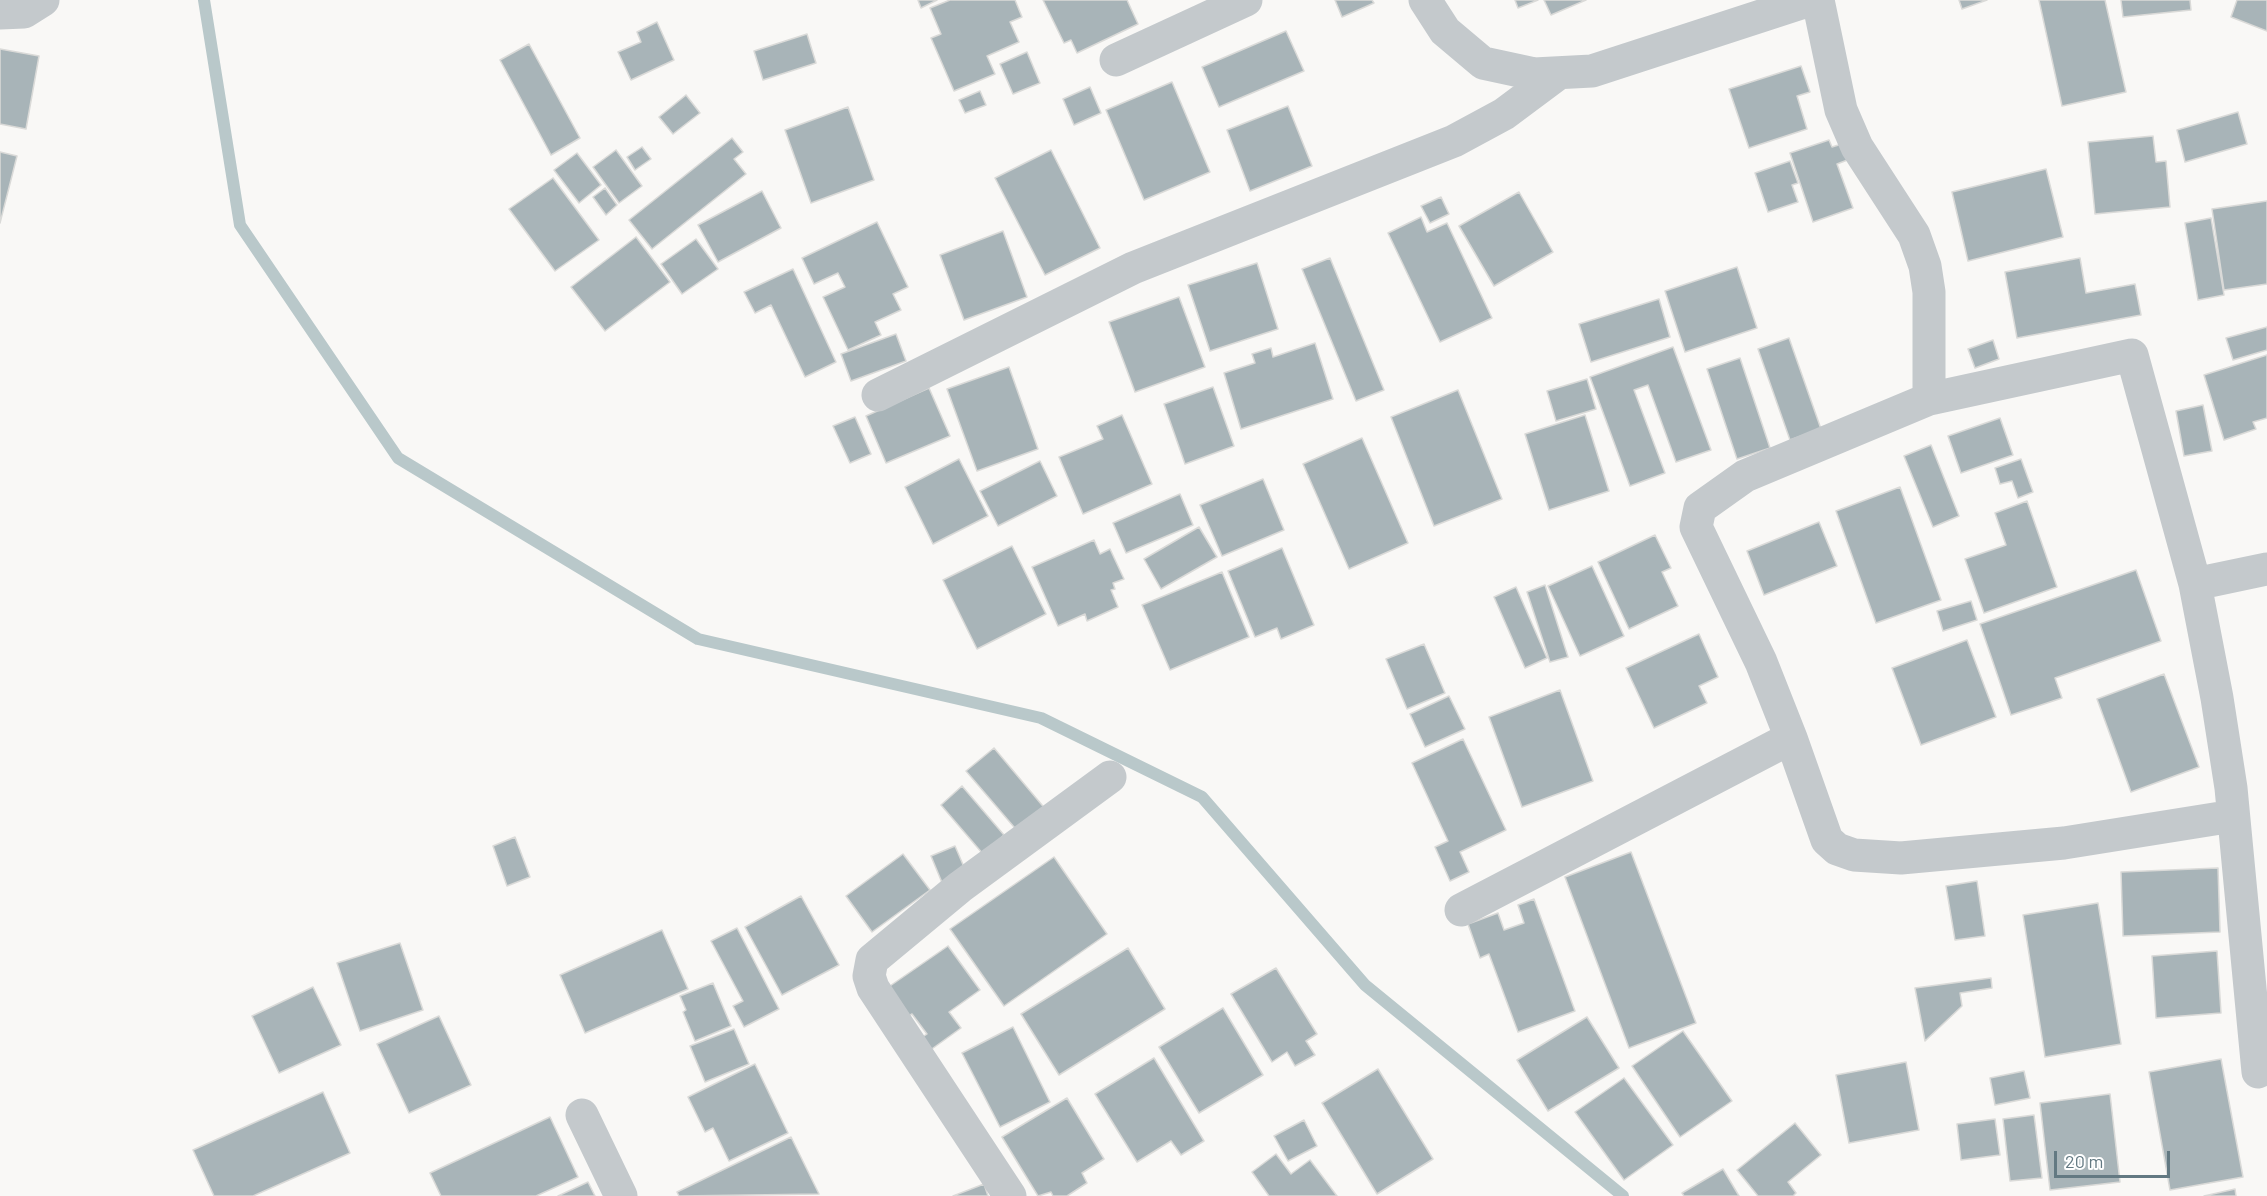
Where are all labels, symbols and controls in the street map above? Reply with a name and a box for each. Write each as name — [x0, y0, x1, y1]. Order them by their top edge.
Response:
scale bar — [2057, 1139, 2172, 1177]
text: 20 m — [2065, 1150, 2103, 1172]

